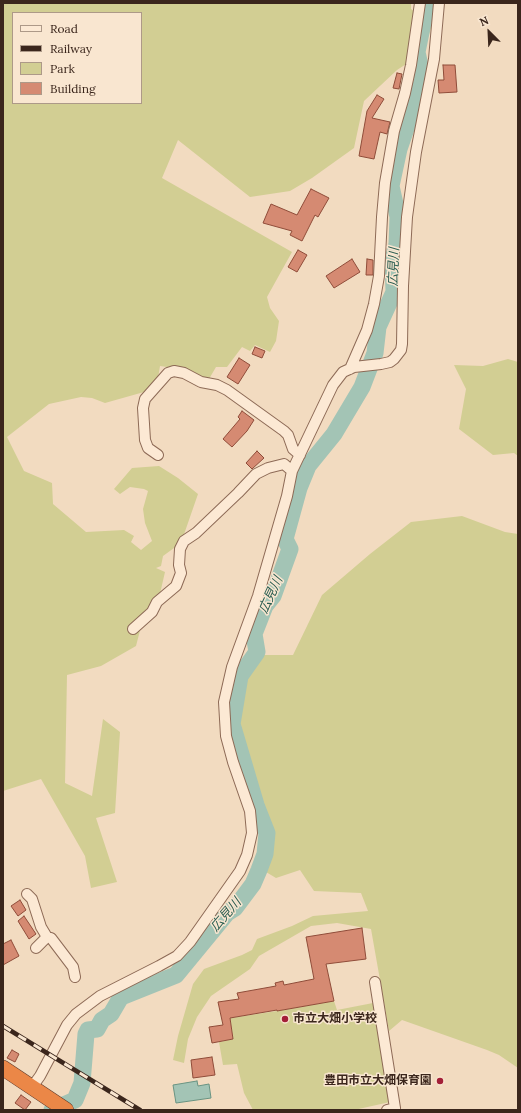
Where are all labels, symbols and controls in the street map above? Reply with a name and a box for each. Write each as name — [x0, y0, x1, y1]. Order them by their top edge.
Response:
legend — [12, 12, 142, 104]
north arrow — [469, 12, 509, 52]
text: N — [477, 13, 491, 29]
text: Road — [50, 21, 78, 36]
text: Railway — [50, 41, 92, 56]
text: Park — [50, 61, 75, 76]
text: Building — [50, 81, 96, 96]
water label: 広見川 — [386, 247, 402, 287]
water label: 広見川 — [256, 574, 286, 616]
water label: 広見川 — [207, 895, 245, 935]
place label: 市立大畑小学校 — [293, 1012, 377, 1026]
marker: 市立大畑小学校 — [280, 1014, 290, 1024]
place label: 豊田市立大畑保育園 — [324, 1074, 432, 1088]
marker: 豊田市立大畑保育園 — [435, 1076, 445, 1086]

